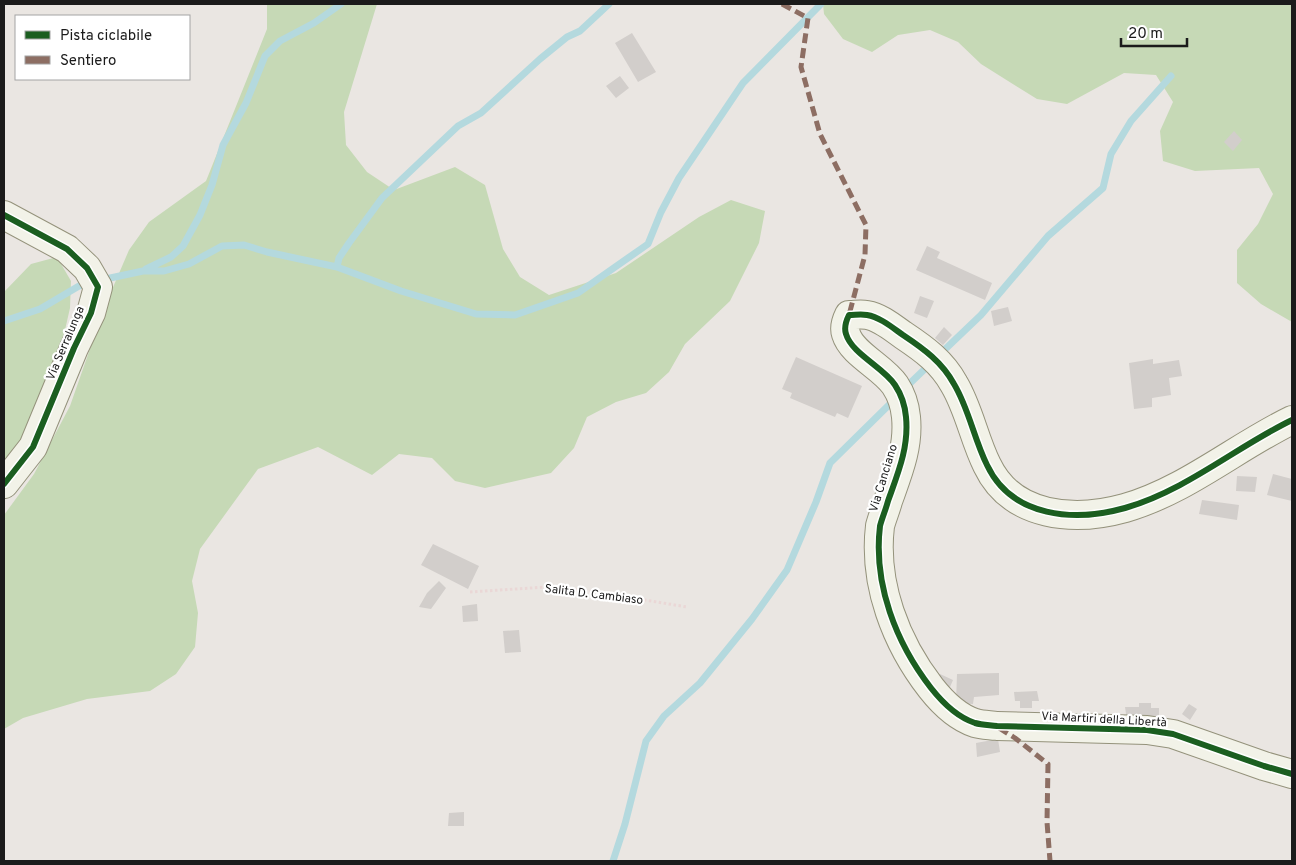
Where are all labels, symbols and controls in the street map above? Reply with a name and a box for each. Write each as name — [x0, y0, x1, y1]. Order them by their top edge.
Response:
legend — [15, 15, 190, 80]
scale bar — [1121, 15, 1187, 47]
text: 20 m — [1128, 25, 1163, 44]
text: Pista ciclabile — [60, 27, 152, 46]
text: Sentiero — [60, 52, 116, 71]
street label: Via Serralunga — [43, 304, 89, 383]
street label: Via Canciano — [866, 442, 902, 514]
street label: Salita D. Cambiaso — [544, 581, 644, 609]
street label: Via Martiri della Libertà — [1041, 709, 1167, 731]

